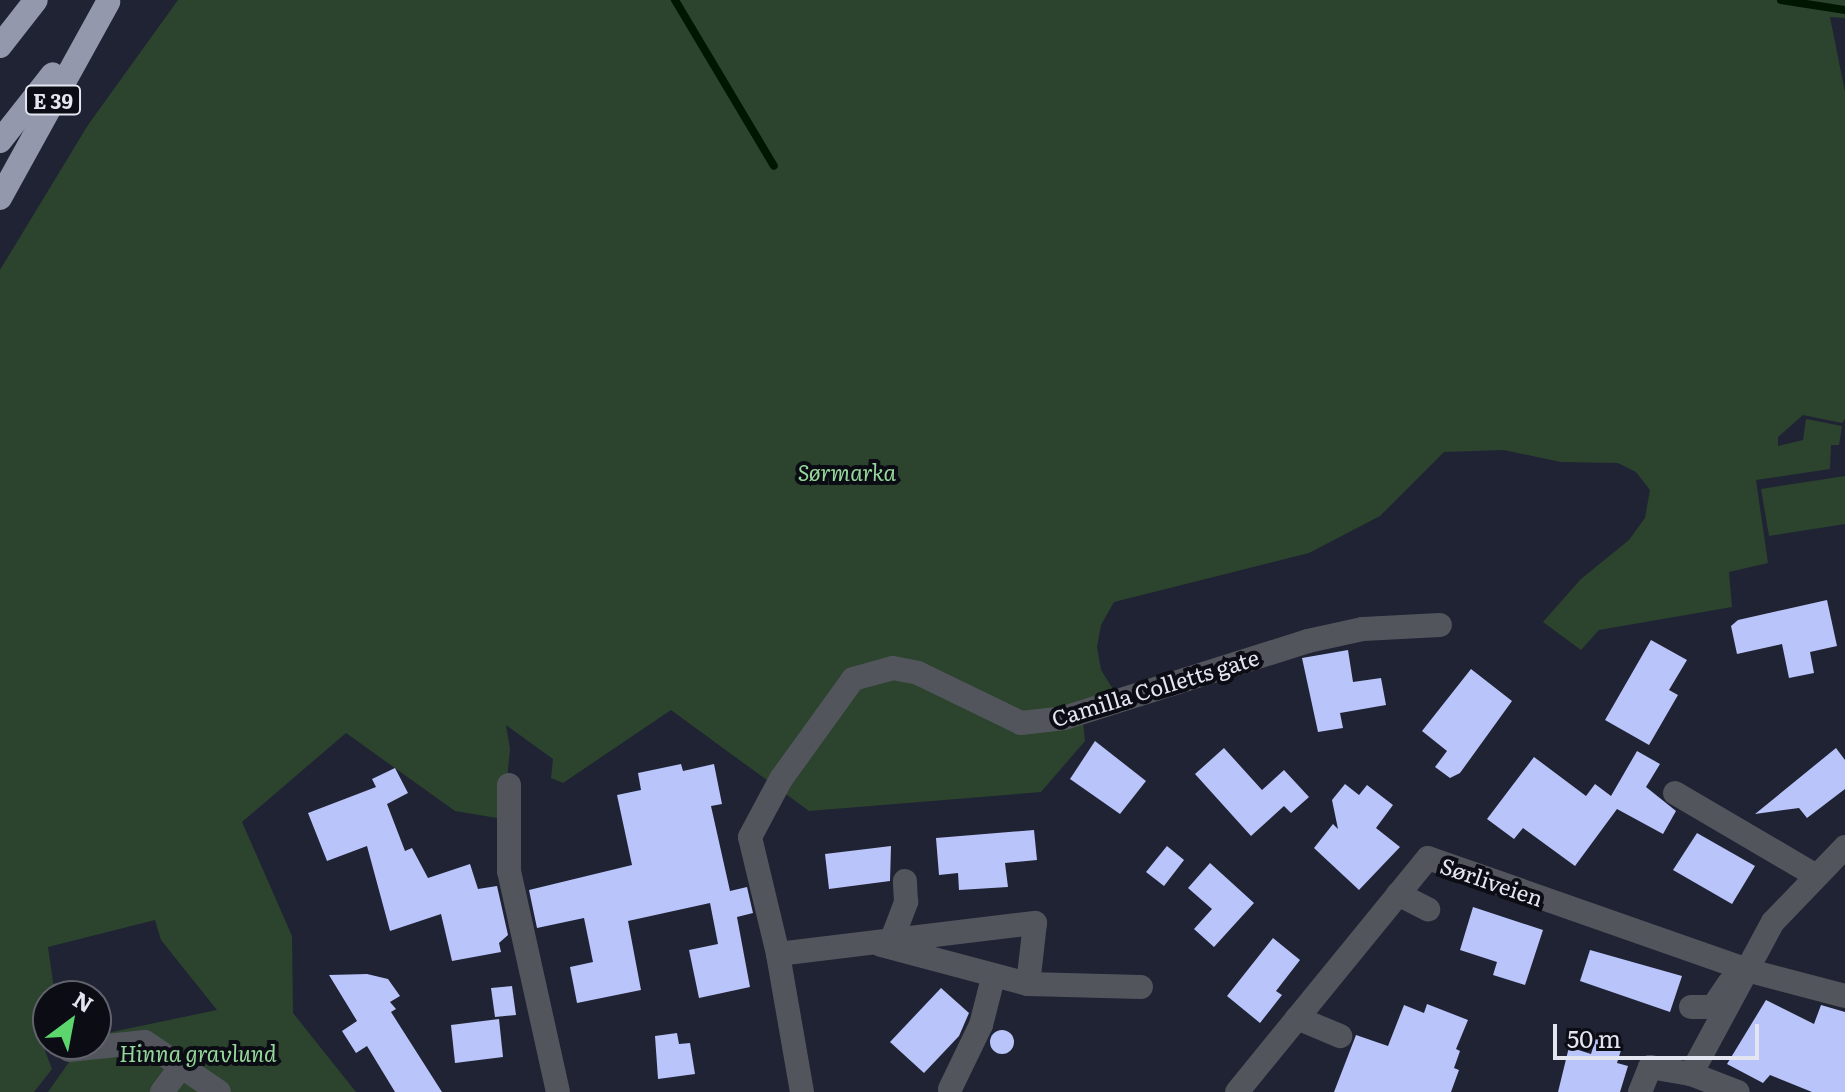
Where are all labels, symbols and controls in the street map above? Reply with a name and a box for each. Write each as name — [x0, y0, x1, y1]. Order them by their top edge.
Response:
road number: E 39 — [25, 84, 81, 116]
park label: Sørmarka — [798, 459, 896, 485]
street label: Camilla Colletts gate — [1048, 643, 1262, 731]
street label: Sørliveien — [1437, 851, 1547, 911]
north arrow — [32, 980, 112, 1060]
text: N — [67, 982, 100, 1020]
scale bar — [1557, 1008, 1763, 1058]
text: 50 m — [1567, 1020, 1621, 1055]
park label: Hinna gravlund — [119, 1040, 277, 1066]

